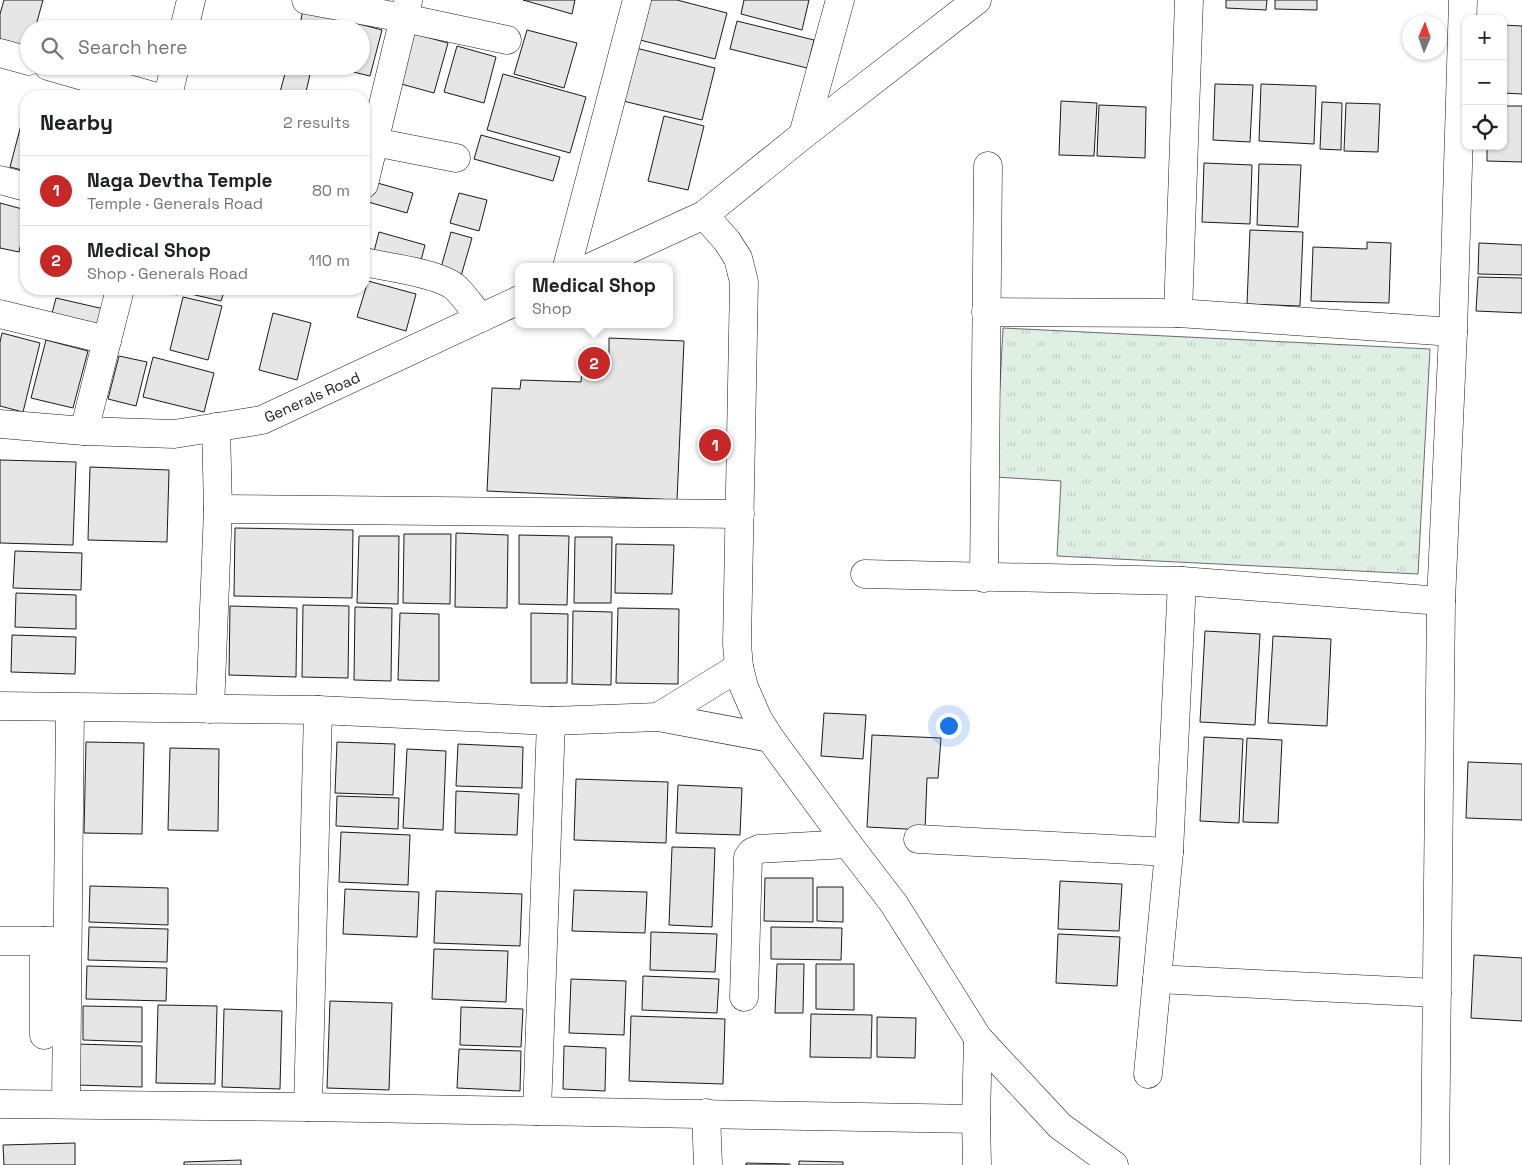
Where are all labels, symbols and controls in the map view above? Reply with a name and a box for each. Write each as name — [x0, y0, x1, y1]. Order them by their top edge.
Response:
north arrow — [1402, 15, 1447, 60]
map controls — [1462, 15, 1507, 150]
button: + — [1462, 15, 1507, 60]
search box — [20, 20, 370, 75]
icon: search — [38, 34, 66, 62]
text: Search here — [78, 35, 188, 60]
button: − — [1462, 60, 1507, 105]
button: locate — [1462, 105, 1507, 150]
text: Nearby — [40, 109, 113, 136]
text: 2 results — [283, 112, 350, 133]
text: Naga Devtha Temple — [87, 168, 273, 193]
text: 1 — [52, 180, 60, 201]
text: 80 m — [312, 180, 350, 201]
text: Temple · Generals Road — [87, 193, 263, 214]
text: Medical Shop — [87, 238, 211, 263]
text: 2 — [51, 250, 61, 271]
text: 110 m — [308, 250, 350, 271]
text: Shop · Generals Road — [87, 263, 248, 284]
popup — [515, 263, 673, 328]
text: Medical Shop — [532, 273, 656, 298]
text: Shop — [532, 298, 572, 319]
pin: 2 — [578, 344, 610, 382]
street label: Generals Road — [261, 367, 363, 427]
pin: 1 — [699, 426, 731, 464]
your location — [936, 713, 962, 739]

